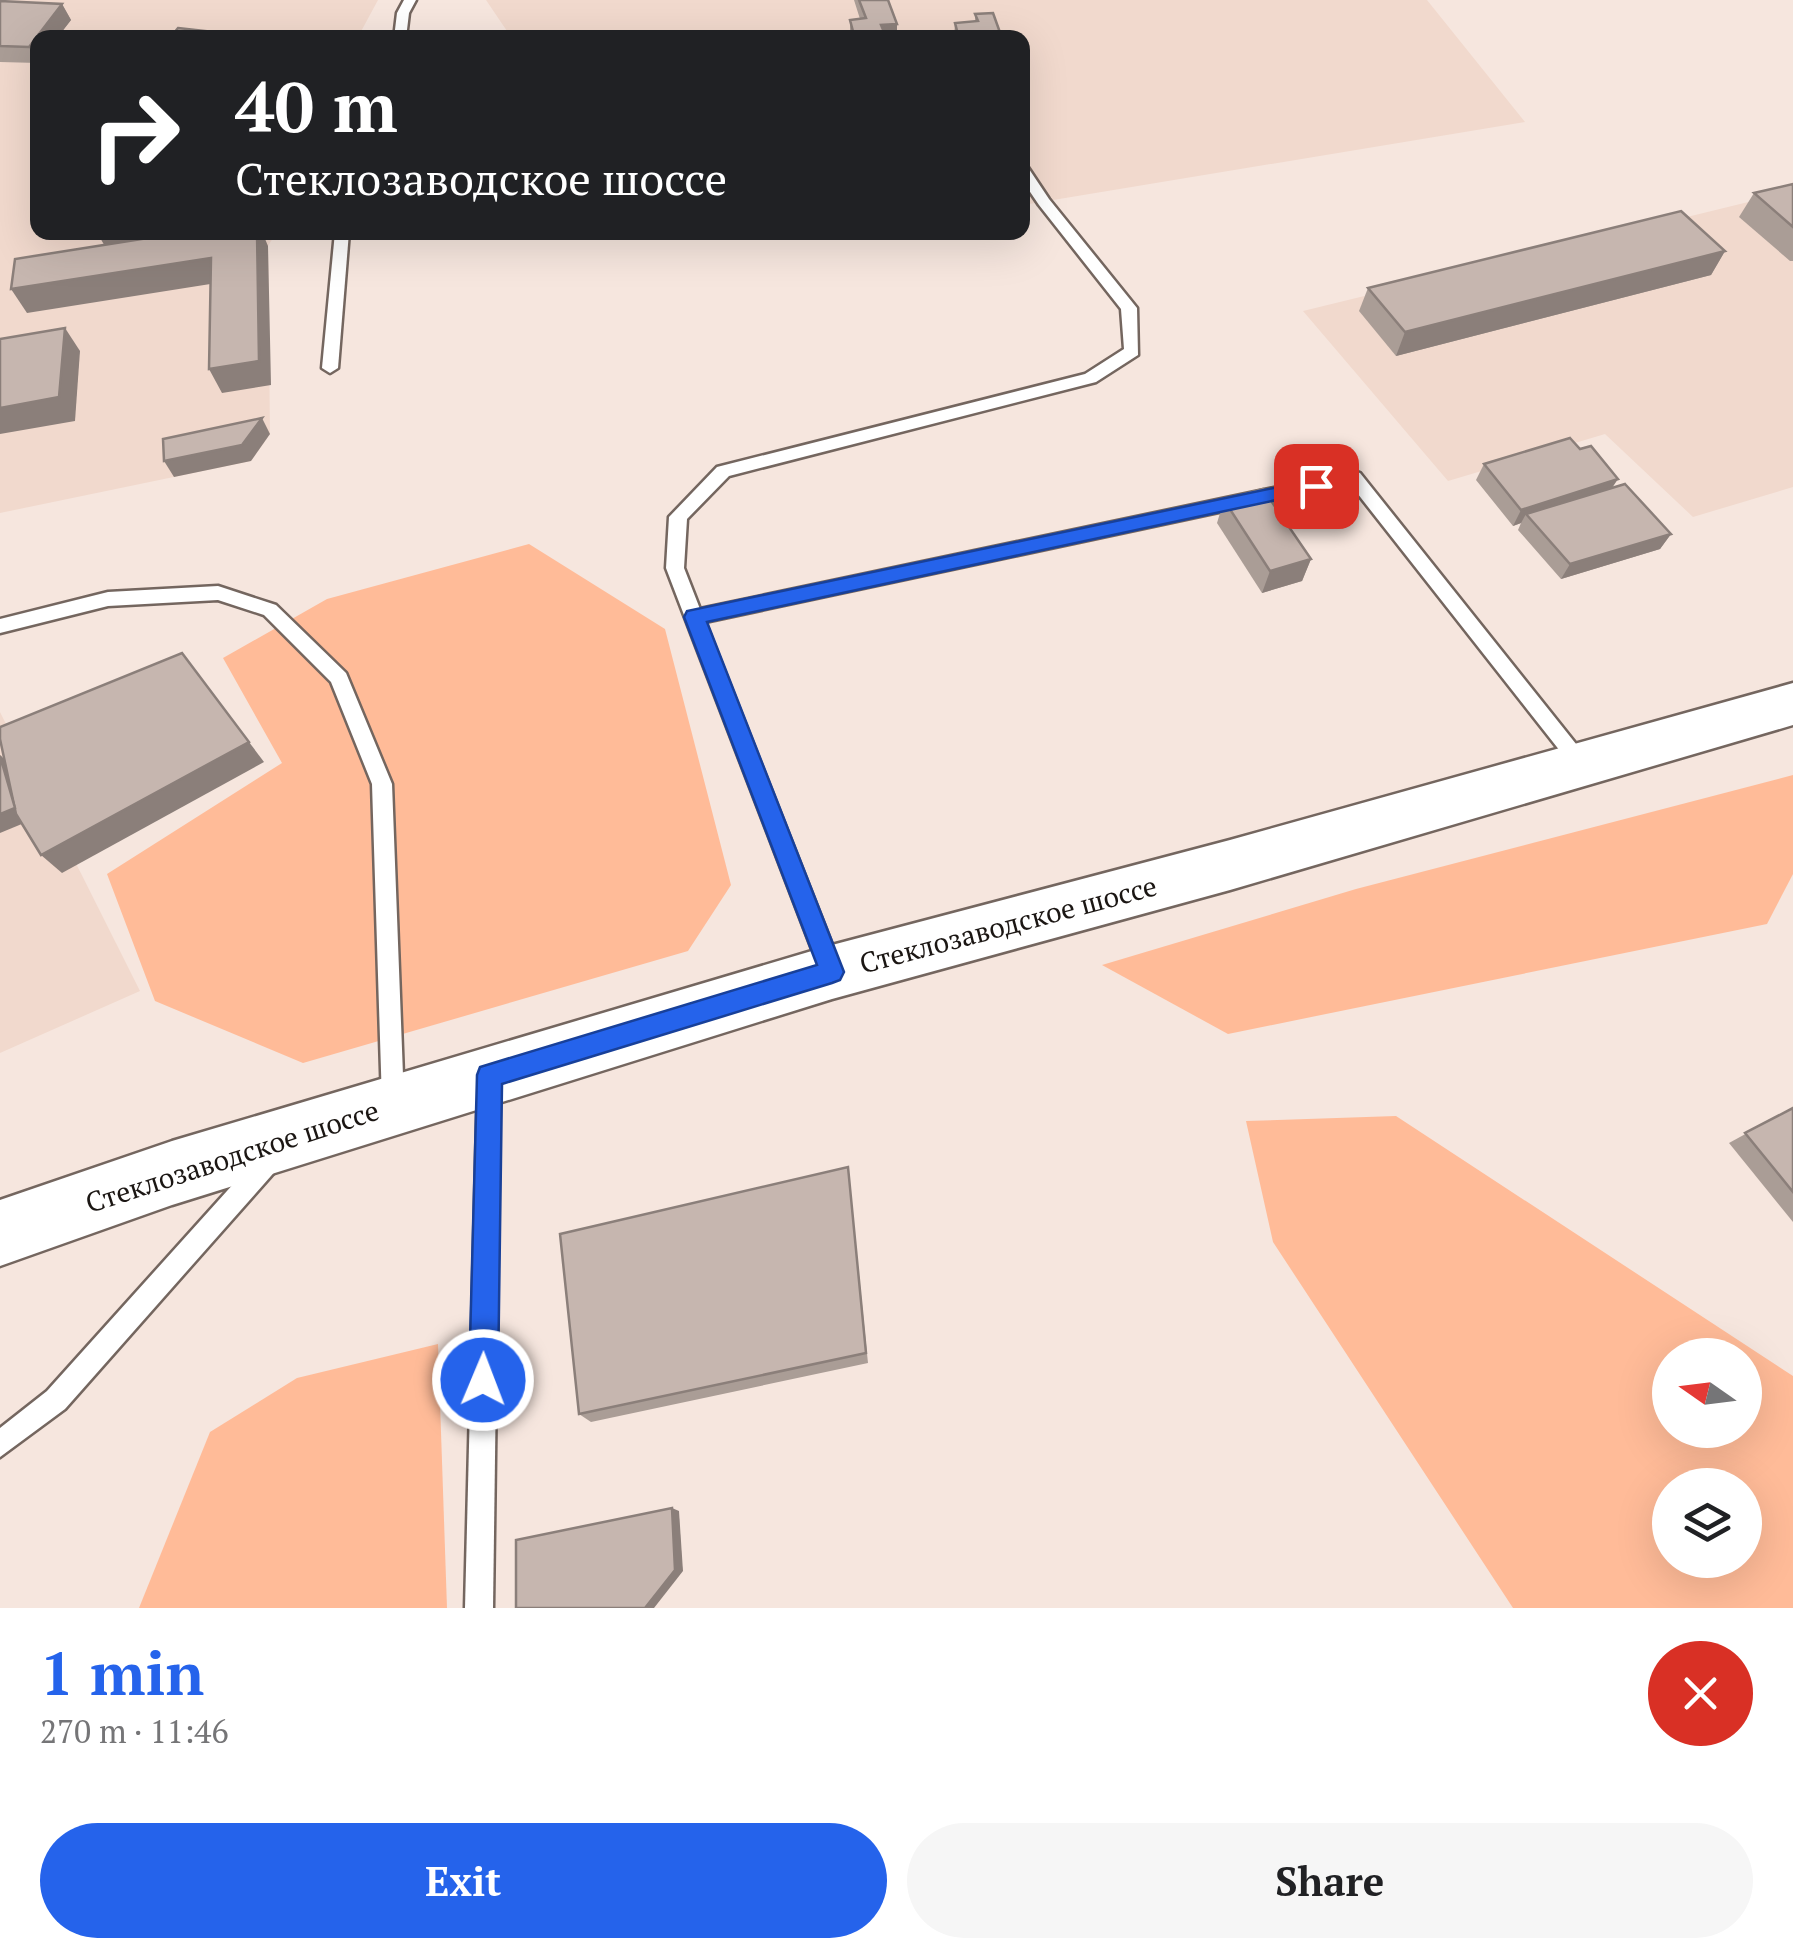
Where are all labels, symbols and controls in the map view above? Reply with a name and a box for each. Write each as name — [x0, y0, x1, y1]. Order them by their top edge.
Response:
text: 40 m — [235, 59, 398, 152]
icon: right — [70, 70, 200, 200]
text: Стеклозаводское шоссе — [235, 148, 727, 208]
pin — [1274, 444, 1359, 529]
icon: arrive — [1289, 459, 1344, 514]
street label: Стеклозаводское шоссе — [855, 866, 1161, 982]
street label: Стеклозаводское шоссе — [81, 1091, 383, 1221]
position arrow — [431, 1328, 535, 1432]
north arrow — [1652, 1338, 1762, 1448]
map controls — [1652, 1338, 1762, 1578]
button: layers — [1652, 1468, 1762, 1578]
text: 1 min — [40, 1633, 204, 1712]
button: close — [1648, 1641, 1753, 1746]
text: 270 m · 11:46 — [40, 1710, 228, 1752]
button: Exit — [40, 1823, 887, 1938]
button: Share — [907, 1823, 1753, 1938]

